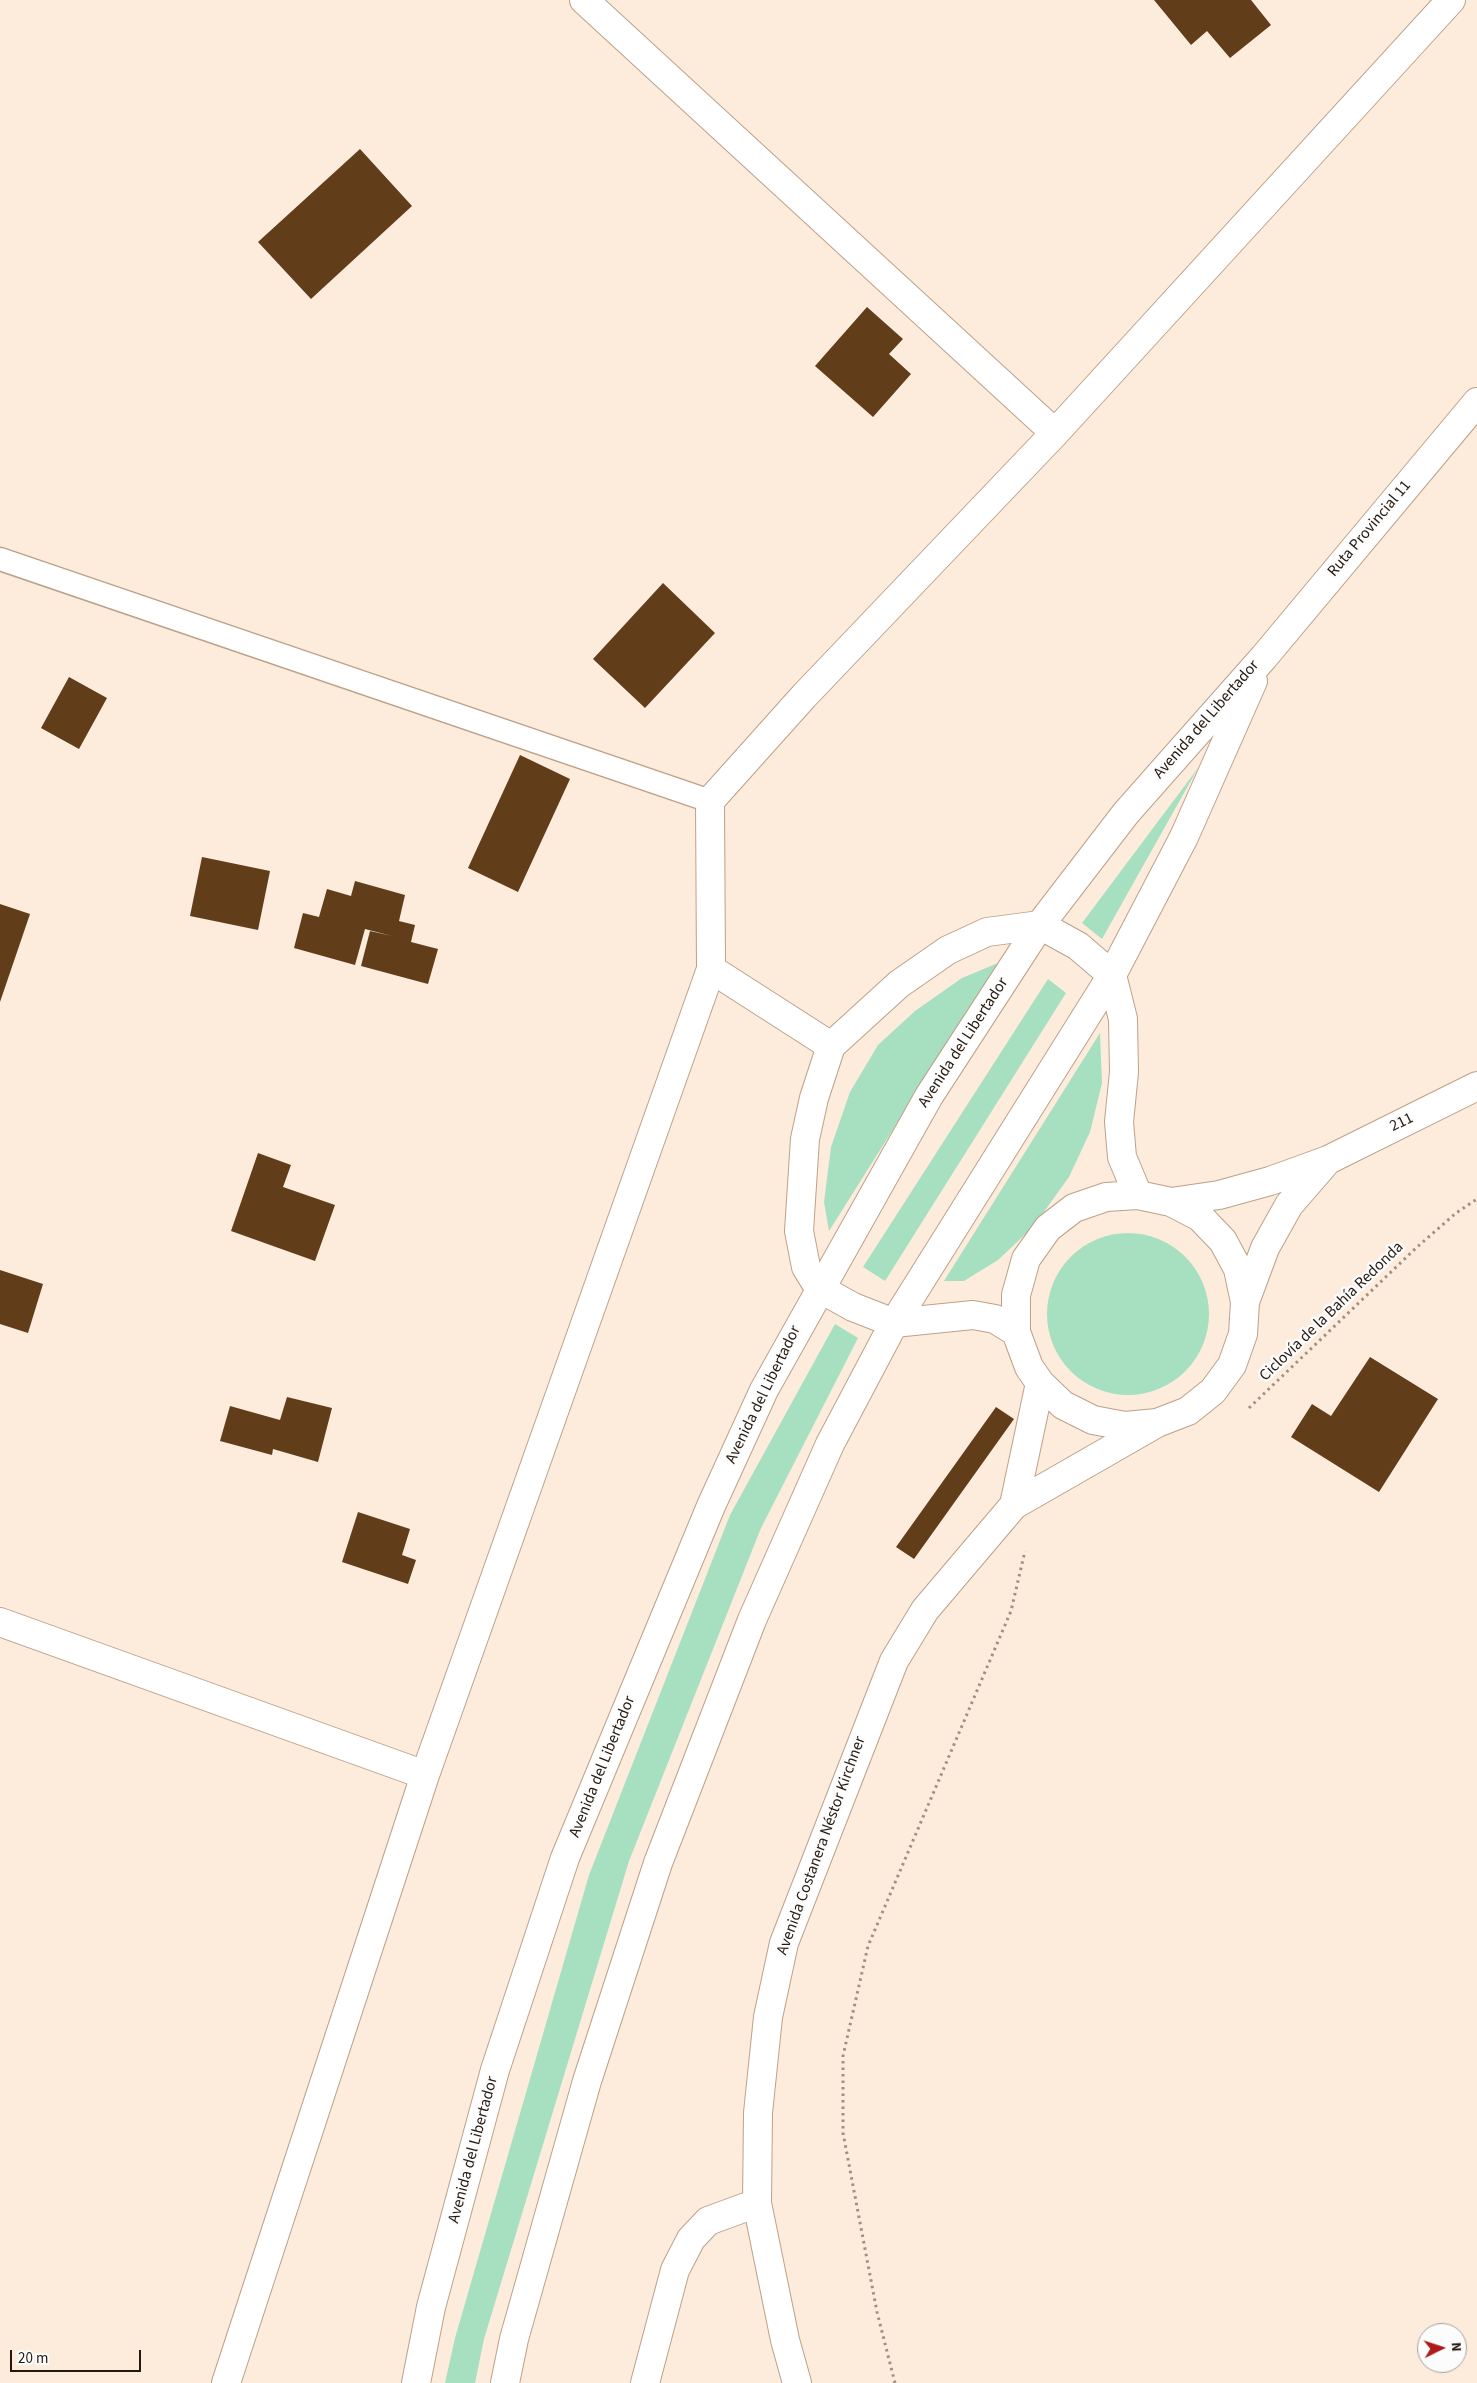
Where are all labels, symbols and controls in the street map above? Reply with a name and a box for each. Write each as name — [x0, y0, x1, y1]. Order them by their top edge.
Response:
street label: Ruta Provincial 11 — [1324, 477, 1416, 581]
street label: Avenida del Libertador — [1150, 657, 1264, 783]
street label: Avenida del Libertador — [915, 974, 1013, 1112]
street label: 211 — [1387, 1109, 1417, 1137]
street label: Ciclovía de la Bahía Redonda — [1256, 1238, 1408, 1386]
street label: Avenida del Libertador — [722, 1323, 806, 1467]
street label: Avenida del Libertador — [566, 1693, 640, 1841]
street label: Avenida Costanera Néstor Kirchner — [773, 1734, 871, 1958]
street label: Avenida del Libertador — [445, 2075, 503, 2225]
north arrow — [1417, 2323, 1467, 2373]
scale bar — [12, 2340, 144, 2372]
text: N — [1446, 2342, 1466, 2352]
text: 20 m — [18, 2348, 48, 2369]

